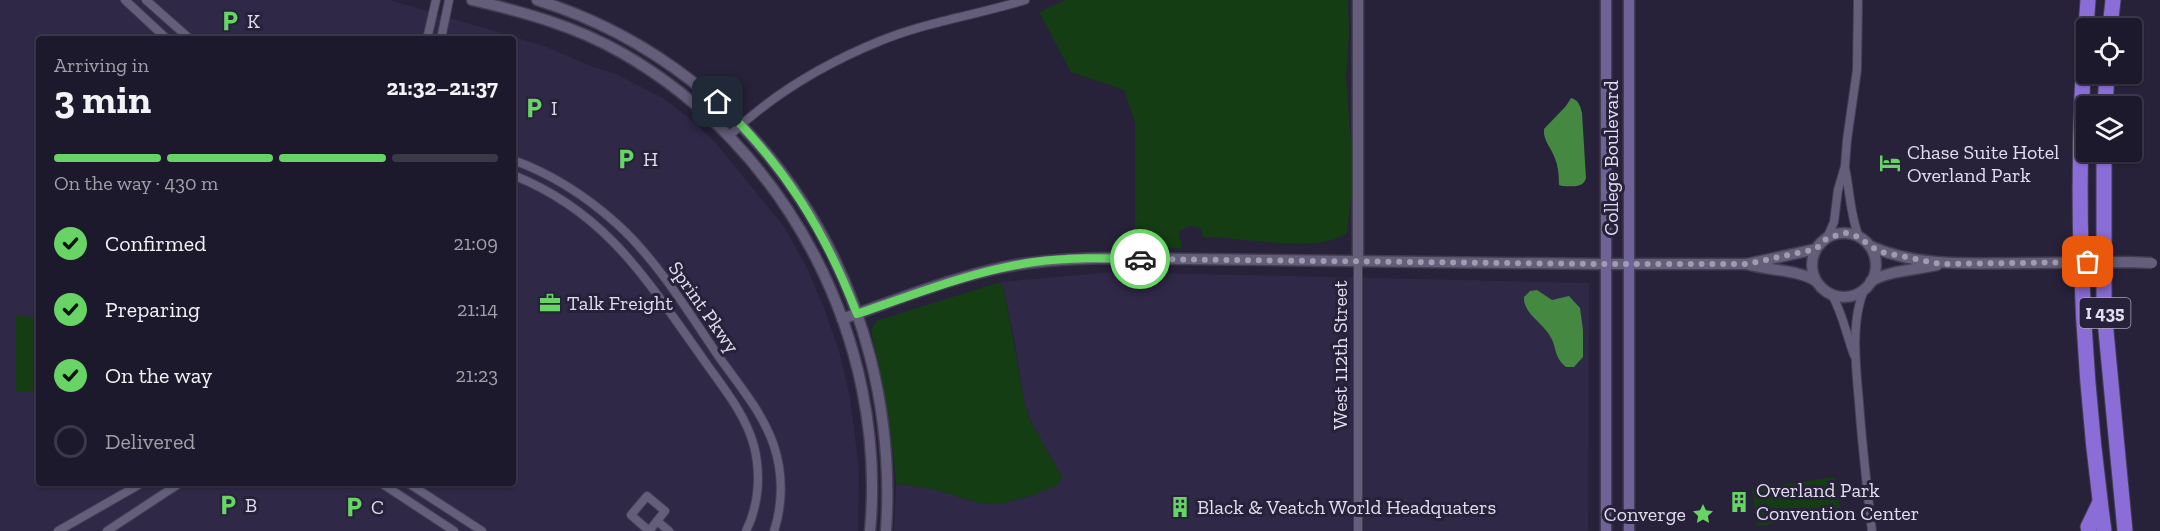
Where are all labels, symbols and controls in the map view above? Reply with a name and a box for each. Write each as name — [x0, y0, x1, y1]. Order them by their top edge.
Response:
parking icon: K — [218, 9, 242, 33]
place label: K — [247, 9, 260, 33]
map controls — [2076, 18, 2142, 162]
button: locate — [2076, 18, 2142, 84]
text: Arriving in — [54, 53, 149, 77]
text: 21:32–21:37 — [387, 74, 498, 101]
text: 3 min — [54, 76, 151, 123]
pin — [692, 76, 743, 127]
street label: College Boulevard — [1599, 80, 1623, 236]
icon: home — [701, 85, 734, 118]
parking icon: I — [522, 96, 546, 120]
place label: I — [551, 96, 557, 120]
button: layers — [2076, 96, 2142, 162]
place label: Chase Suite Hotel Overland Park — [1907, 140, 2059, 187]
parking icon: H — [614, 147, 638, 171]
place label: H — [643, 147, 658, 171]
hotel icon: Chase Suite Hotel Overland Park — [1878, 151, 1902, 175]
text: On the way · 430 m — [54, 171, 218, 195]
icon: check — [54, 227, 87, 260]
courier — [1110, 229, 1170, 289]
text: Confirmed — [105, 230, 206, 257]
text: 21:09 — [453, 231, 498, 255]
pin — [2062, 236, 2113, 287]
icon: car — [1124, 243, 1157, 276]
icon: bag — [2071, 245, 2104, 278]
street label: Sprint Pkwy — [664, 256, 745, 358]
street label: West 112th Street — [1328, 280, 1352, 430]
office icon: Talk Freight — [538, 291, 562, 315]
place label: Talk Freight — [567, 291, 673, 315]
icon: check — [54, 293, 87, 326]
text: Preparing — [105, 296, 200, 323]
text: 21:14 — [457, 297, 498, 321]
road number: I 435 — [2080, 298, 2130, 328]
icon: check — [54, 359, 87, 392]
text: On the way — [105, 362, 212, 389]
text: 21:23 — [455, 363, 498, 387]
text: Delivered — [105, 428, 195, 455]
place label: Overland Park Convention Center — [1756, 478, 1919, 525]
building icon: Overland Park Convention Center — [1727, 490, 1751, 514]
parking icon: B — [216, 493, 240, 517]
place label: B — [245, 493, 257, 517]
parking icon: C — [342, 495, 366, 519]
place label: C — [371, 495, 384, 519]
building icon: Black & Veatch World Headquaters — [1168, 495, 1192, 519]
place label: Black & Veatch World Headquaters — [1197, 495, 1496, 519]
place label: Converge — [1604, 502, 1686, 526]
place icon: Converge — [1691, 502, 1715, 526]

